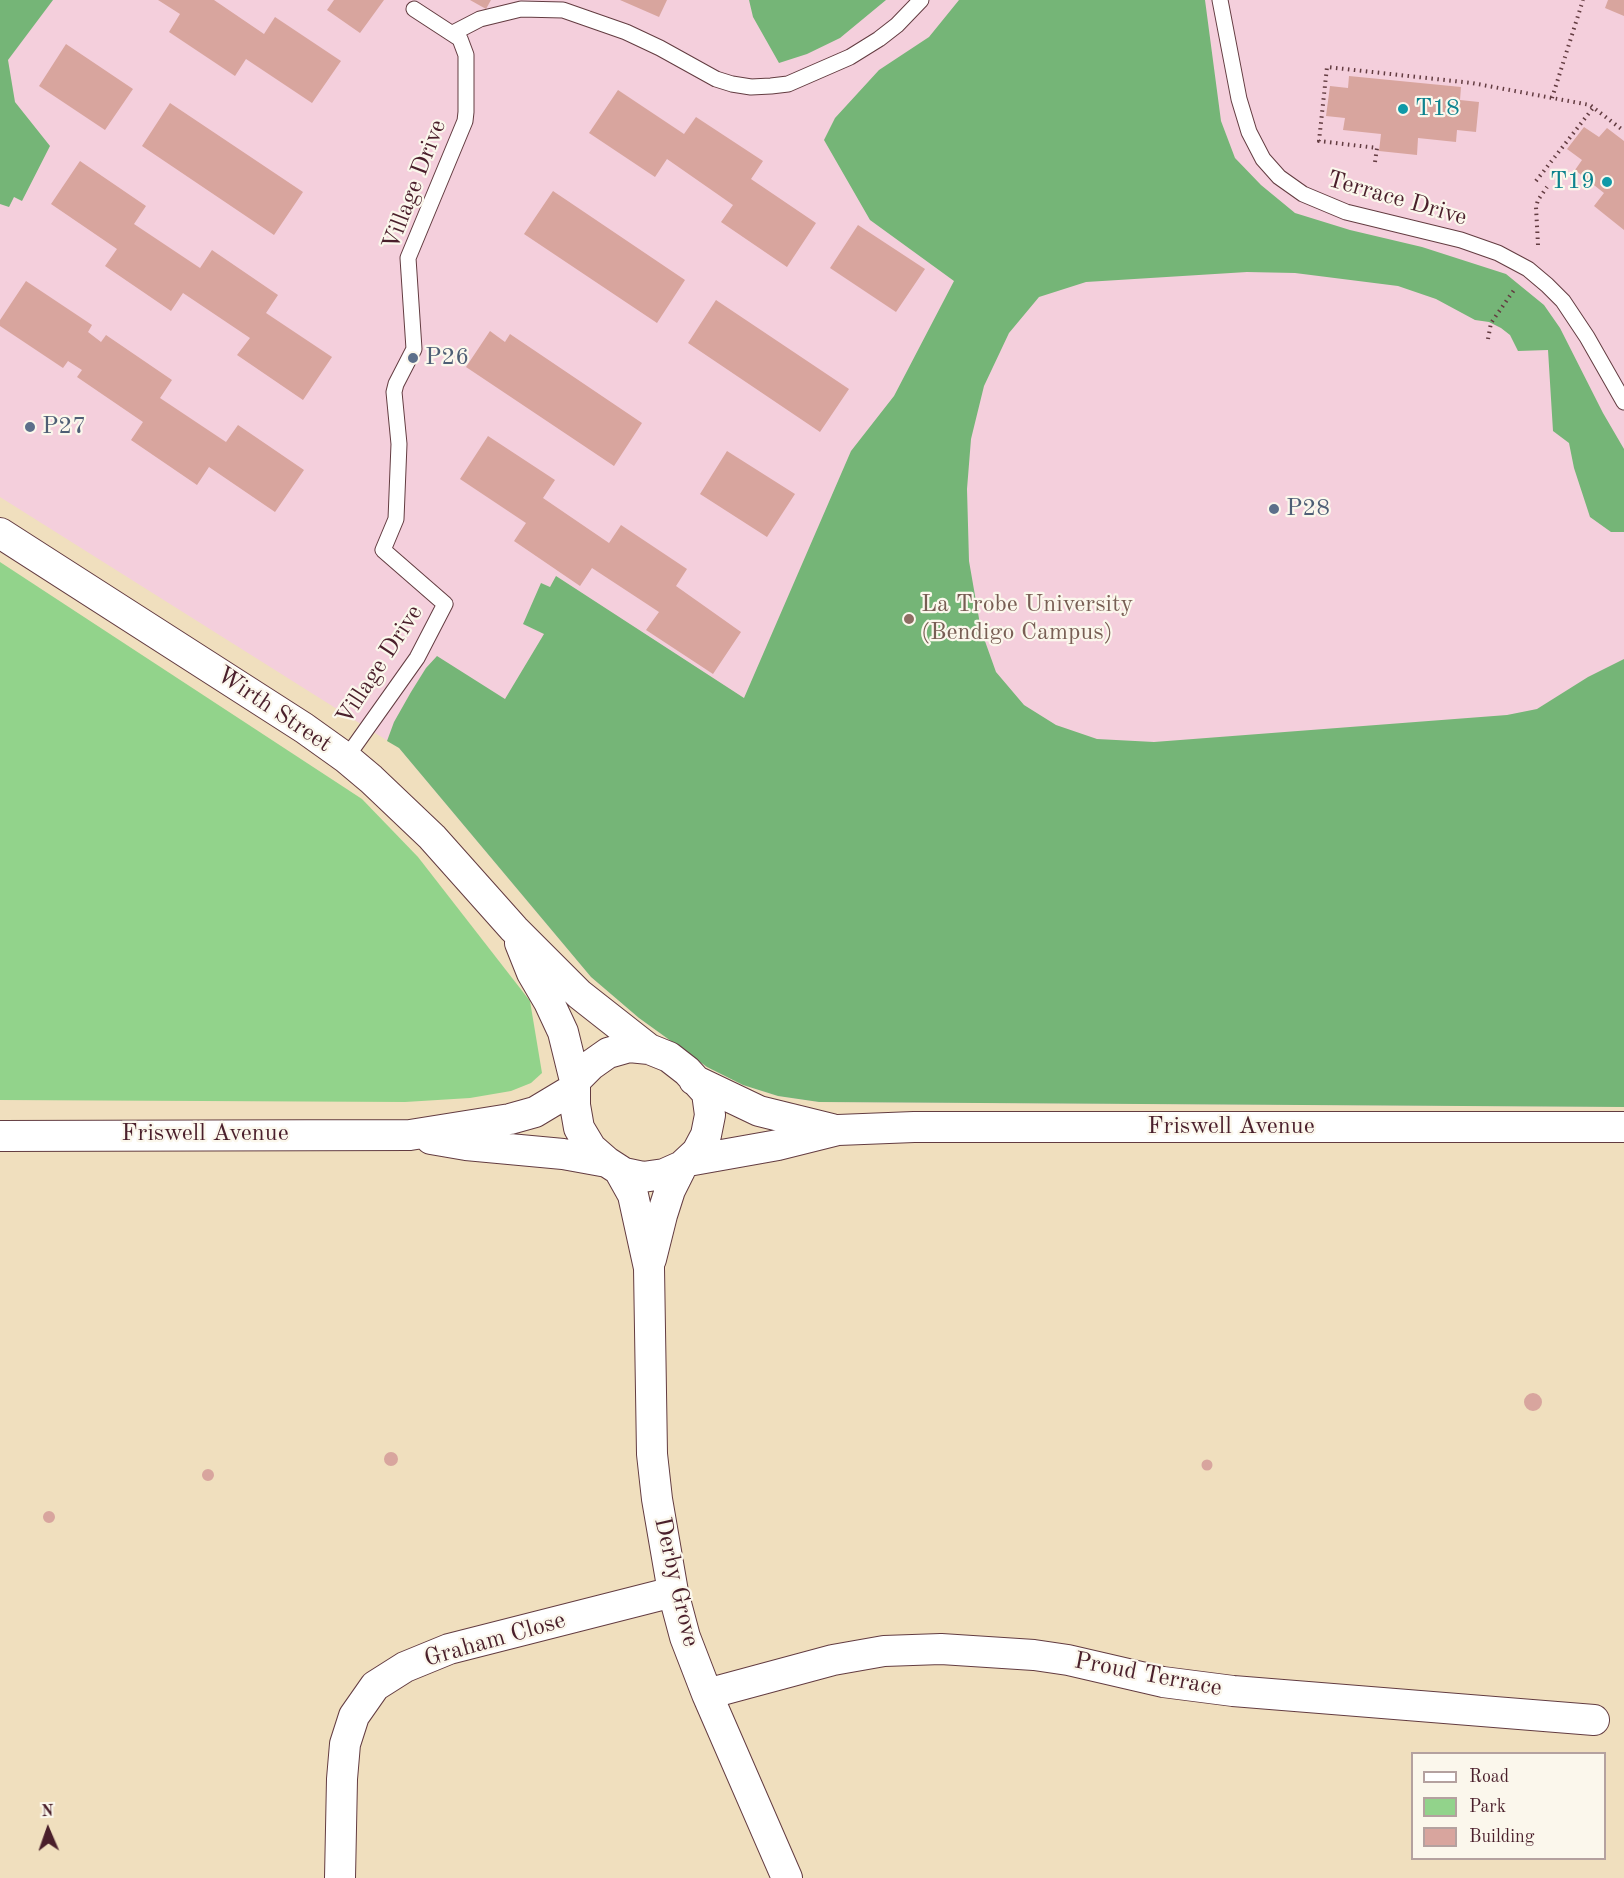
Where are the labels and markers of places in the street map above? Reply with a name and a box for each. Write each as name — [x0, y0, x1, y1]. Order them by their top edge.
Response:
place label: T18 — [1415, 95, 1460, 123]
marker: T18 — [1396, 102, 1410, 116]
place label: T19 — [1550, 168, 1595, 196]
marker: T19 — [1600, 175, 1614, 189]
place label: P26 — [425, 344, 469, 372]
marker: P26 — [406, 351, 420, 365]
place label: P27 — [42, 413, 86, 441]
marker: P27 — [23, 420, 37, 434]
place label: P28 — [1286, 495, 1330, 523]
marker: P28 — [1267, 502, 1281, 516]
place label: La Trobe University (Bendigo Campus) — [921, 591, 1133, 647]
marker: La Trobe University (Bendigo Campus) — [902, 612, 916, 626]

